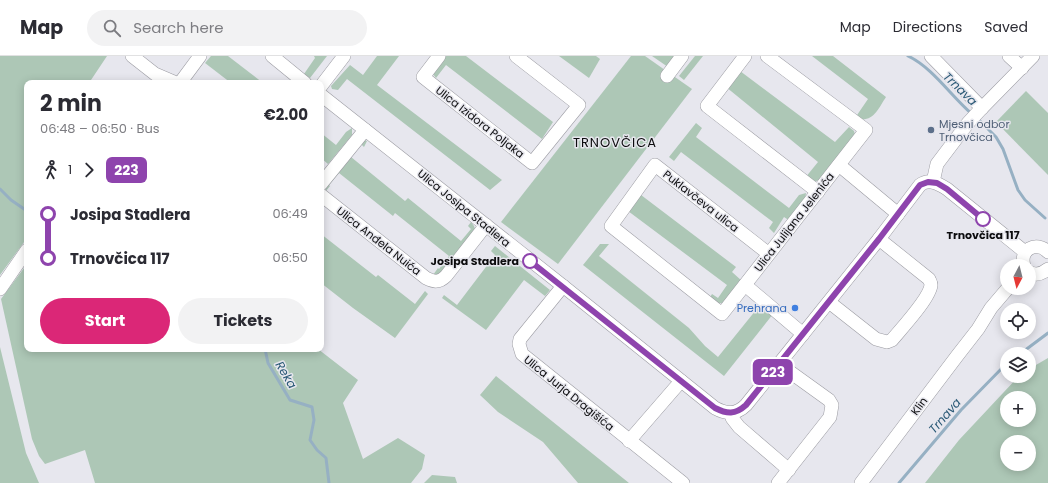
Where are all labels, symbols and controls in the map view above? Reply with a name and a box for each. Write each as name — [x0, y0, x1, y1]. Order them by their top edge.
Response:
search box — [87, 10, 367, 46]
text: Map — [20, 14, 63, 41]
icon: search — [101, 17, 123, 39]
text: Search here — [133, 17, 224, 38]
text: Map — [840, 17, 871, 37]
text: Directions — [893, 17, 962, 37]
text: Saved — [984, 17, 1028, 37]
water label: Trnava — [939, 68, 981, 109]
street label: Ulica Izidora Poljaka — [432, 82, 528, 162]
text: 2 min — [40, 88, 102, 119]
text: €2.00 — [264, 104, 308, 125]
place label: Mjesni odbor Trnovčica — [939, 116, 1010, 145]
text: 06:48 – 06:50 · Bus — [40, 119, 160, 138]
marker: Mjesni odbor Trnovčica — [926, 125, 936, 135]
district label: TRNOVČICA — [573, 133, 657, 152]
icon: walk — [40, 159, 62, 181]
icon: forward — [78, 159, 100, 181]
text: 1 — [68, 160, 72, 179]
text: 223 — [114, 160, 139, 180]
street label: Ulica Josipa Stadlera — [414, 165, 514, 251]
street label: Puklavčeva ulica — [660, 166, 742, 236]
street label: Ulica Julijana Jelenića — [750, 169, 838, 275]
street label: Ulica Anđela Nuića — [333, 203, 425, 279]
text: Josipa Stadlera — [70, 204, 191, 225]
text: 06:49 — [272, 204, 308, 223]
marker: Trnovčica 117 — [975, 211, 991, 227]
place label: Trnovčica 117 — [946, 227, 1020, 243]
text: Trnovčica 117 — [70, 248, 170, 269]
text: 06:50 — [272, 248, 308, 267]
place label: Josipa Stadlera — [431, 253, 519, 269]
marker: Josipa Stadlera — [522, 253, 538, 269]
north arrow — [1000, 259, 1036, 295]
map controls — [1000, 259, 1036, 471]
button: Start — [40, 298, 170, 344]
button: Tickets — [178, 298, 308, 344]
place label: Prehrana — [737, 300, 787, 316]
marker: Prehrana — [790, 303, 800, 313]
button: locate — [1000, 303, 1036, 339]
button: layers — [1000, 347, 1036, 383]
street label: Ulica Jurja Dragišića — [520, 352, 618, 434]
water label: Reka — [272, 358, 301, 392]
line badge: 223 — [750, 359, 796, 385]
text: 223 — [761, 362, 785, 382]
button: + — [1000, 391, 1036, 427]
street label: Klin — [907, 394, 931, 418]
water label: Trnava — [925, 394, 965, 437]
button: − — [1000, 435, 1036, 471]

